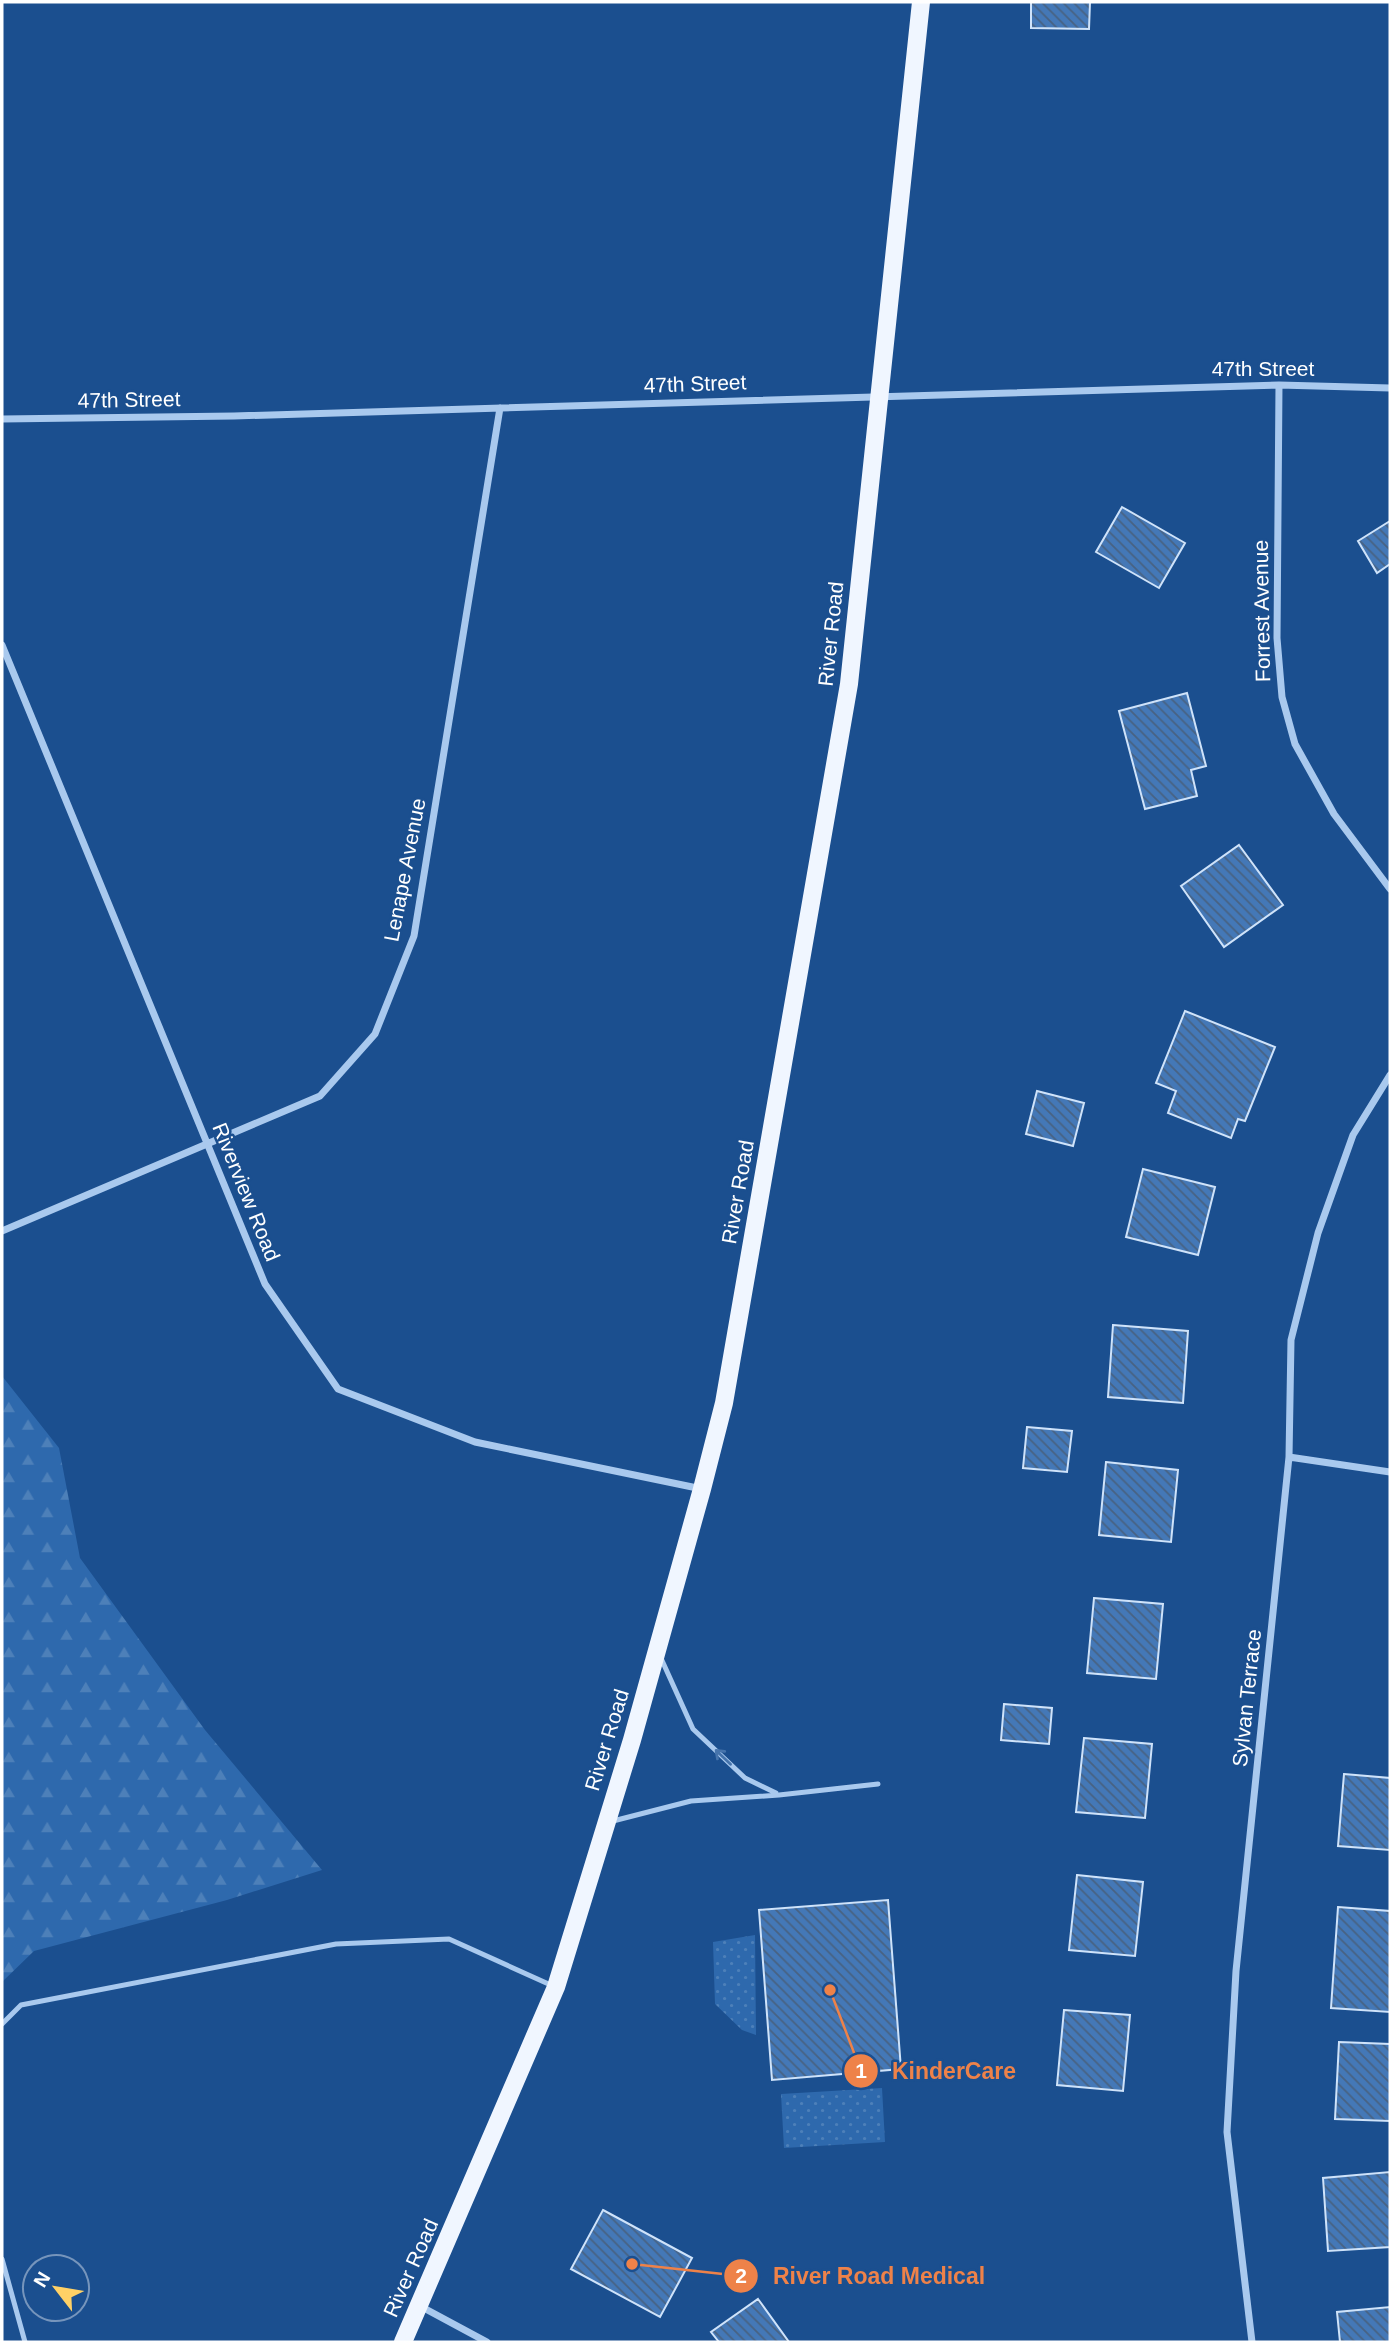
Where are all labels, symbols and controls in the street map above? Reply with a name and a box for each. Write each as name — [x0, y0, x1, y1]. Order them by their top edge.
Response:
street label: 47th Street — [1212, 357, 1315, 380]
street label: 47th Street — [643, 370, 747, 397]
street label: 47th Street — [77, 387, 181, 412]
street label: Forrest Avenue — [1249, 540, 1274, 682]
street label: River Road — [814, 581, 847, 687]
street label: Lenape Avenue — [379, 796, 430, 944]
street label: Riverview Road — [208, 1119, 285, 1264]
street label: River Road — [717, 1138, 758, 1246]
street label: Sylvan Terrace — [1228, 1628, 1265, 1768]
street label: River Road — [580, 1686, 633, 1793]
one-way arrow — [715, 1749, 732, 1766]
callout: KinderCare — [843, 2049, 1030, 2093]
text: KinderCare — [892, 2058, 1016, 2084]
text: 1 — [855, 2059, 867, 2082]
street label: River Road — [379, 2215, 442, 2320]
north arrow — [21, 2253, 91, 2323]
callout: River Road Medical — [724, 2254, 999, 2298]
text: River Road Medical — [773, 2263, 985, 2289]
text: 2 — [735, 2264, 747, 2287]
text: N — [29, 2268, 54, 2291]

